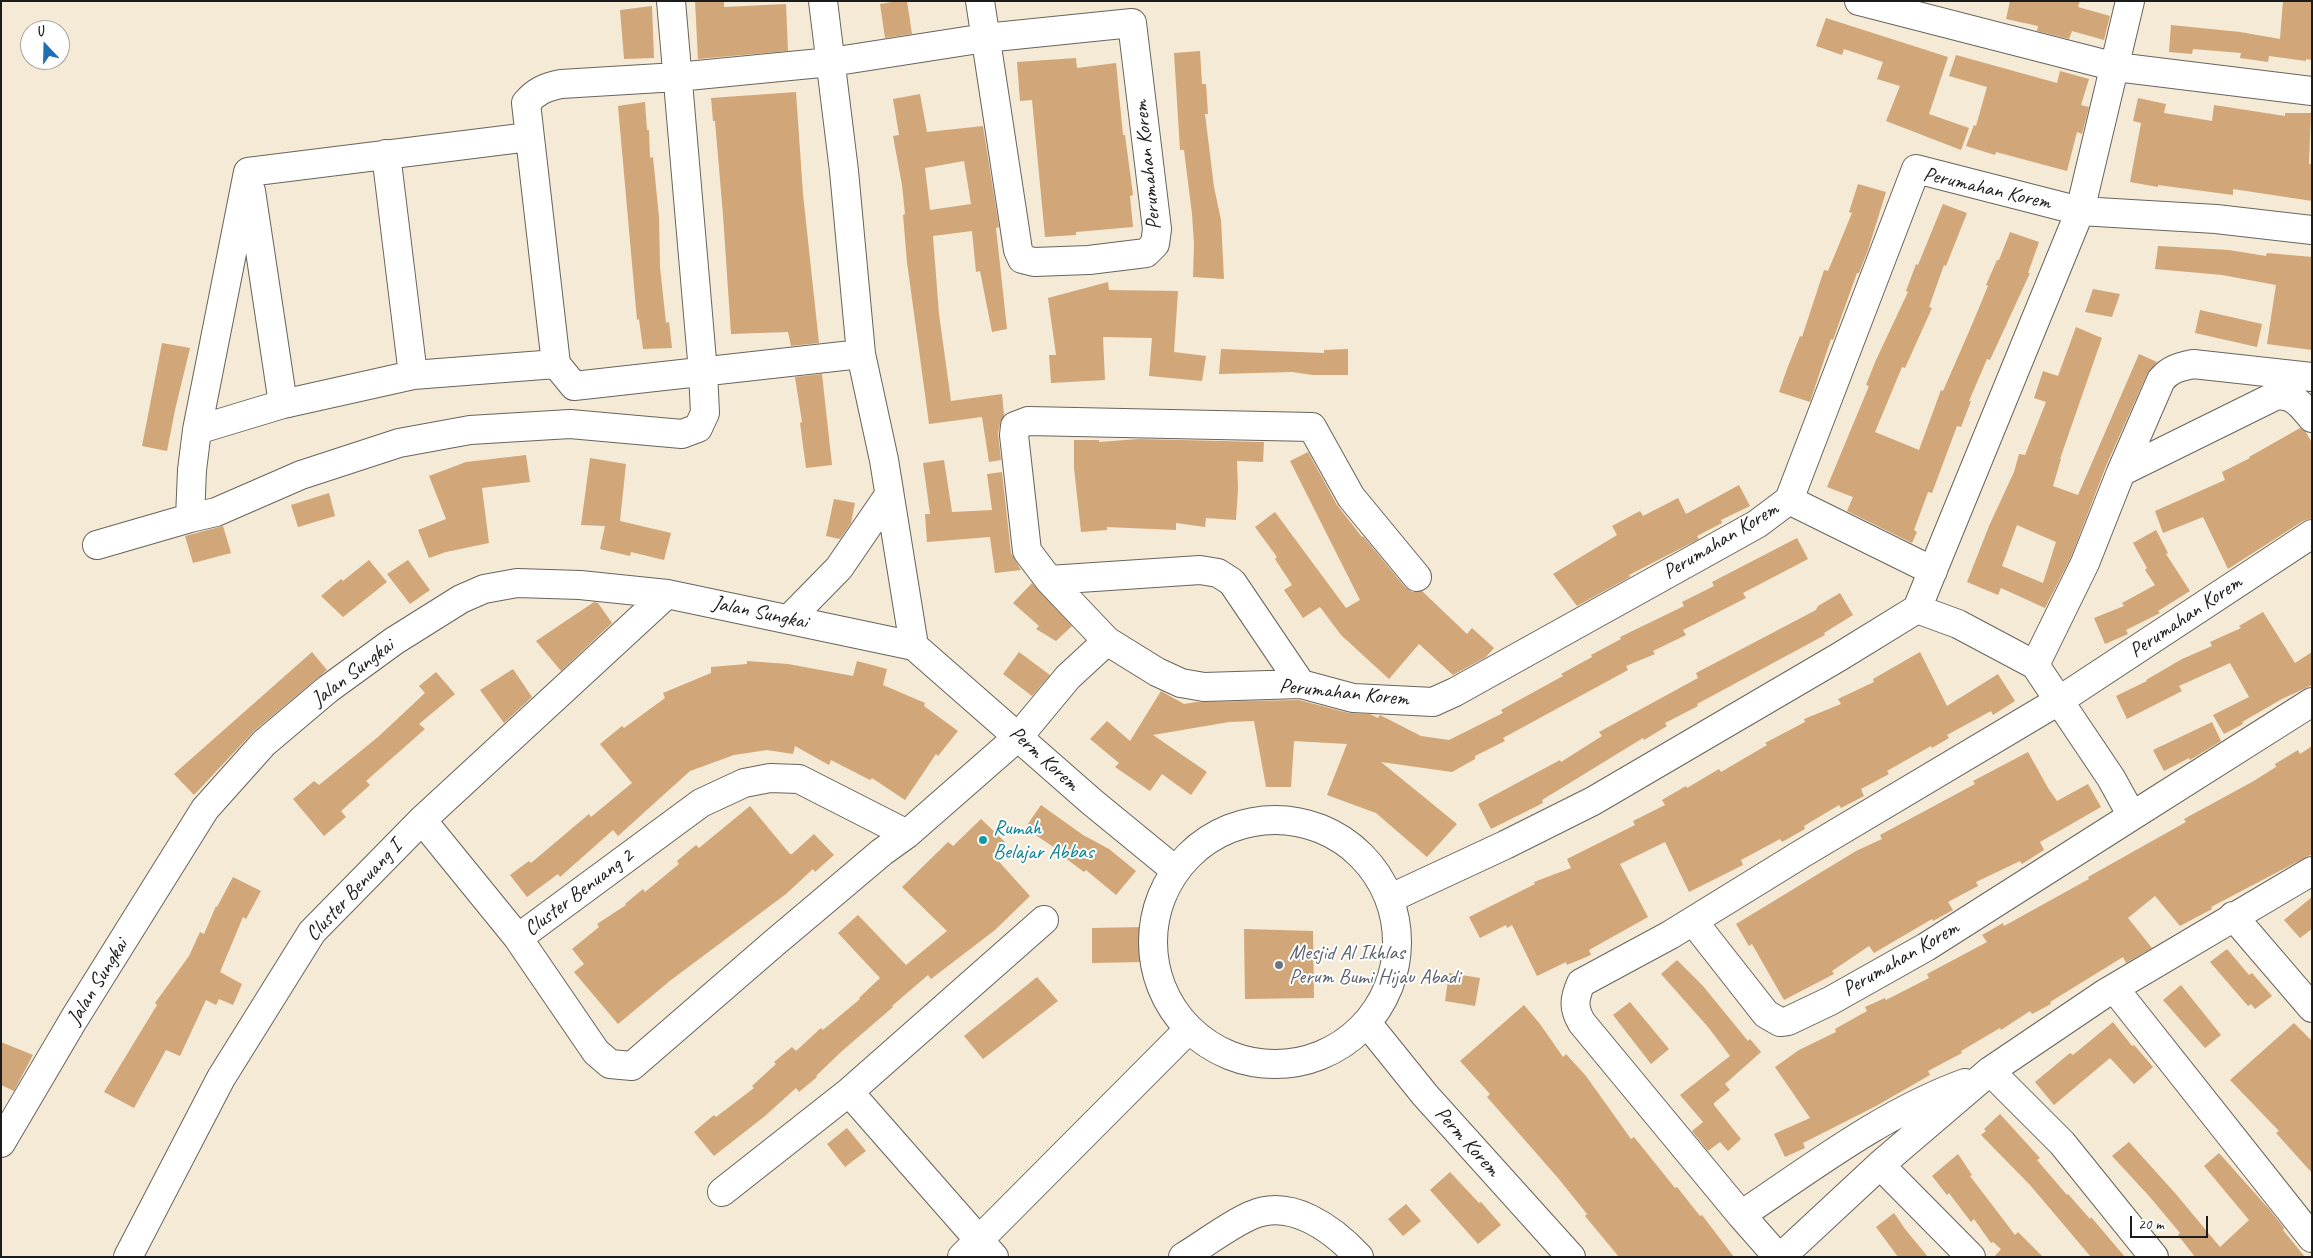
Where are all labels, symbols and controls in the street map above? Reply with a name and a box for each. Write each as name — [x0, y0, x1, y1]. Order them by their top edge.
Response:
north arrow — [20, 20, 70, 70]
text: U — [34, 22, 46, 41]
street label: Perumahan Korem — [1129, 99, 1167, 231]
street label: Perumahan Korem — [1921, 162, 2053, 216]
street label: Perumahan Korem — [1659, 497, 1783, 585]
street label: Perumahan Korem — [2125, 570, 2247, 664]
street label: Jalan Sungkai — [710, 591, 810, 635]
street label: Jalan Sungkai — [307, 634, 399, 712]
street label: Perumahan Korem — [1278, 674, 1410, 712]
street label: Perm Korem — [1004, 721, 1084, 797]
place label: Rumah Belajar Abbas — [993, 815, 1094, 865]
marker: Rumah Belajar Abbas — [977, 834, 989, 846]
street label: Cluster Benuang I — [301, 835, 407, 947]
street label: Cluster Benuang 2 — [520, 844, 638, 942]
street label: Perumahan Korem — [1838, 916, 1964, 1002]
street label: Jalan Sungkai — [62, 934, 134, 1030]
place label: Mesjid Al Ikhlas Perum Bumi Hijau Abadi — [1289, 940, 1460, 990]
marker: Mesjid Al Ikhlas Perum Bumi Hijau Abadi — [1273, 959, 1285, 971]
street label: Perm Korem — [1429, 1102, 1505, 1182]
scale bar — [2133, 1206, 2210, 1238]
text: 20 m — [2138, 1215, 2164, 1234]

